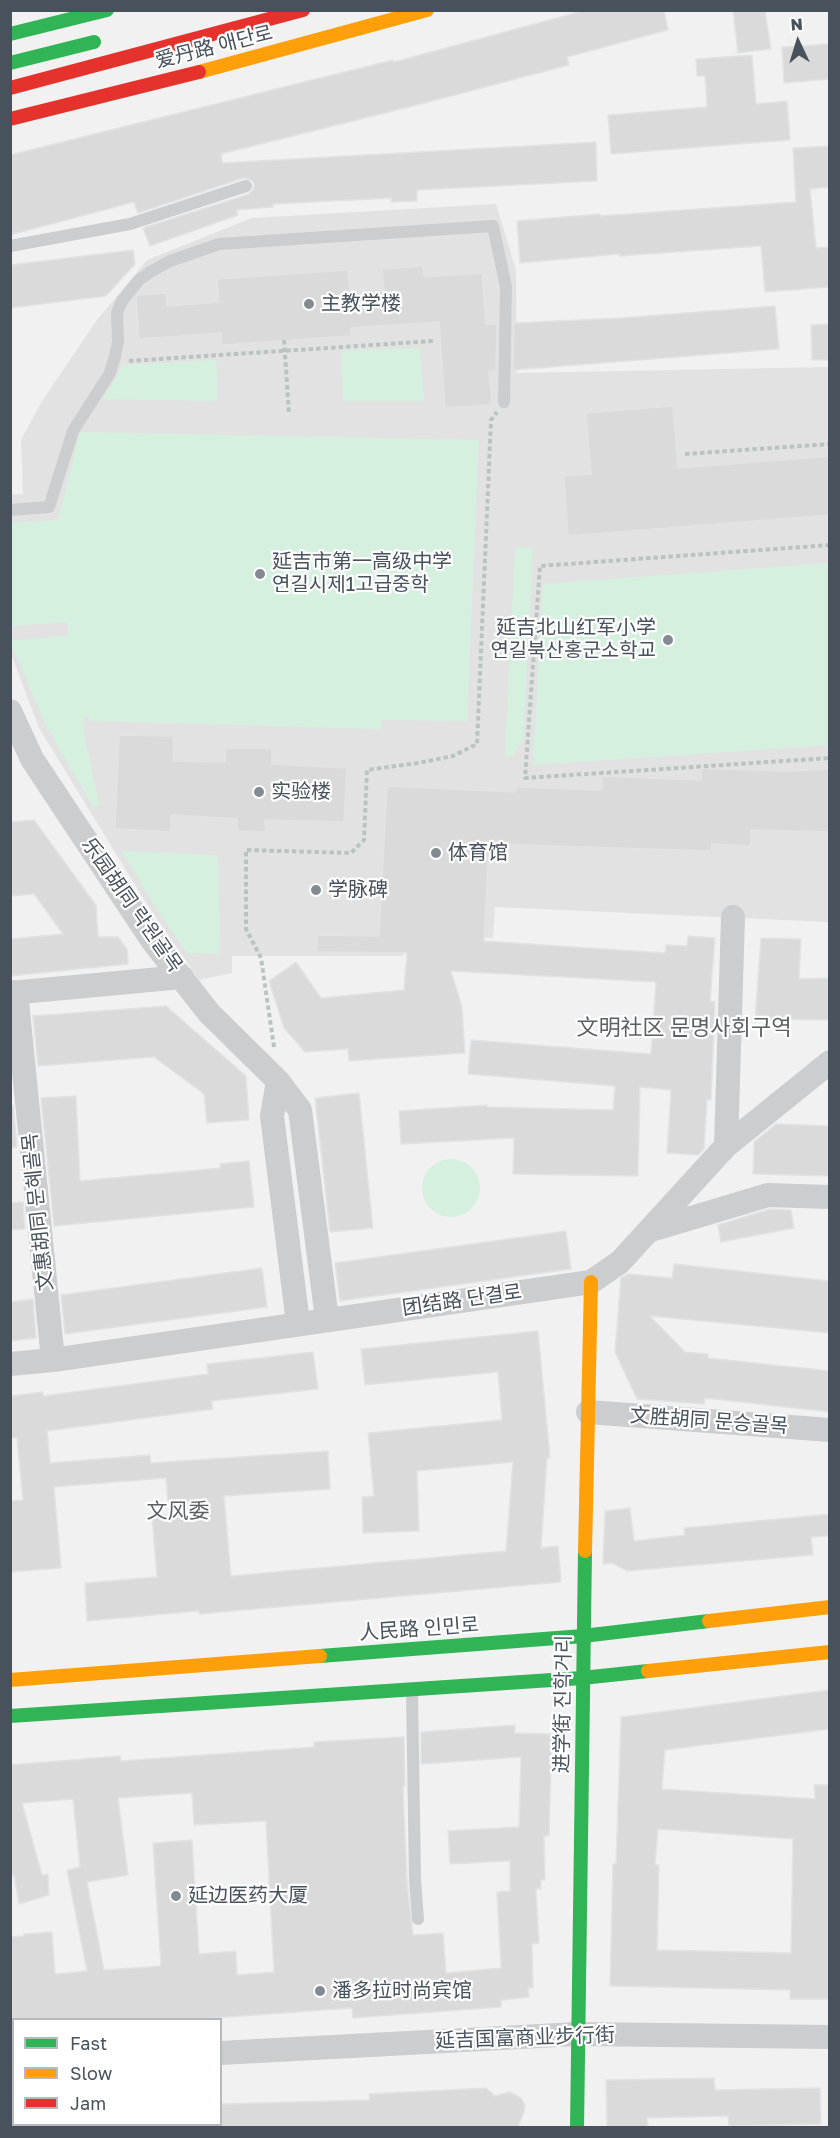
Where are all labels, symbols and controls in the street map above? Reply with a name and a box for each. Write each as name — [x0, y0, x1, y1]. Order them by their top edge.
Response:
north arrow — [768, 12, 828, 72]
text: N — [790, 14, 804, 34]
street label: 爱丹路 애단로 — [153, 21, 275, 73]
place label: 主教学楼 — [321, 292, 401, 316]
marker: 主教学楼 — [302, 297, 316, 311]
place label: 延吉市第一高级中学 연길시제1고급중학 — [272, 550, 452, 597]
marker: 延吉市第一高级中学 연길시제1고급중학 — [253, 567, 267, 581]
place label: 延吉北山红军小学 연길북산홍군소학교 — [490, 616, 656, 663]
marker: 延吉北山红军小学 연길북산홍군소학교 — [661, 633, 675, 647]
place label: 实验楼 — [271, 780, 331, 804]
marker: 实验楼 — [252, 785, 266, 799]
street label: 乐园胡同 락원골목 — [77, 833, 187, 977]
place label: 体育馆 — [448, 841, 508, 865]
marker: 体育馆 — [429, 846, 443, 860]
place label: 学脉碑 — [328, 878, 388, 902]
marker: 学脉碑 — [309, 883, 323, 897]
district label: 文明社区 문명사회구역 — [577, 1015, 791, 1041]
street label: 文惠胡同 문혜골목 — [18, 1132, 58, 1292]
street label: 团结路 단결로 — [401, 1280, 523, 1320]
street label: 文胜胡同 문승골목 — [629, 1403, 789, 1439]
district label: 文风委 — [147, 1498, 209, 1524]
street label: 人民路 인민로 — [358, 1613, 480, 1645]
street label: 进学街 진학거리 — [550, 1635, 576, 1773]
place label: 延边医药大厦 — [188, 1884, 308, 1908]
marker: 延边医药大厦 — [169, 1889, 183, 1903]
place label: 潘多拉时尚宾馆 — [332, 1979, 472, 2003]
marker: 潘多拉时尚宾馆 — [313, 1984, 327, 1998]
legend — [12, 2018, 222, 2126]
street label: 延吉国富商业步行街 — [435, 2023, 615, 2053]
text: Fast — [70, 2032, 107, 2054]
text: Slow — [70, 2062, 112, 2084]
text: Jam — [70, 2092, 106, 2114]

